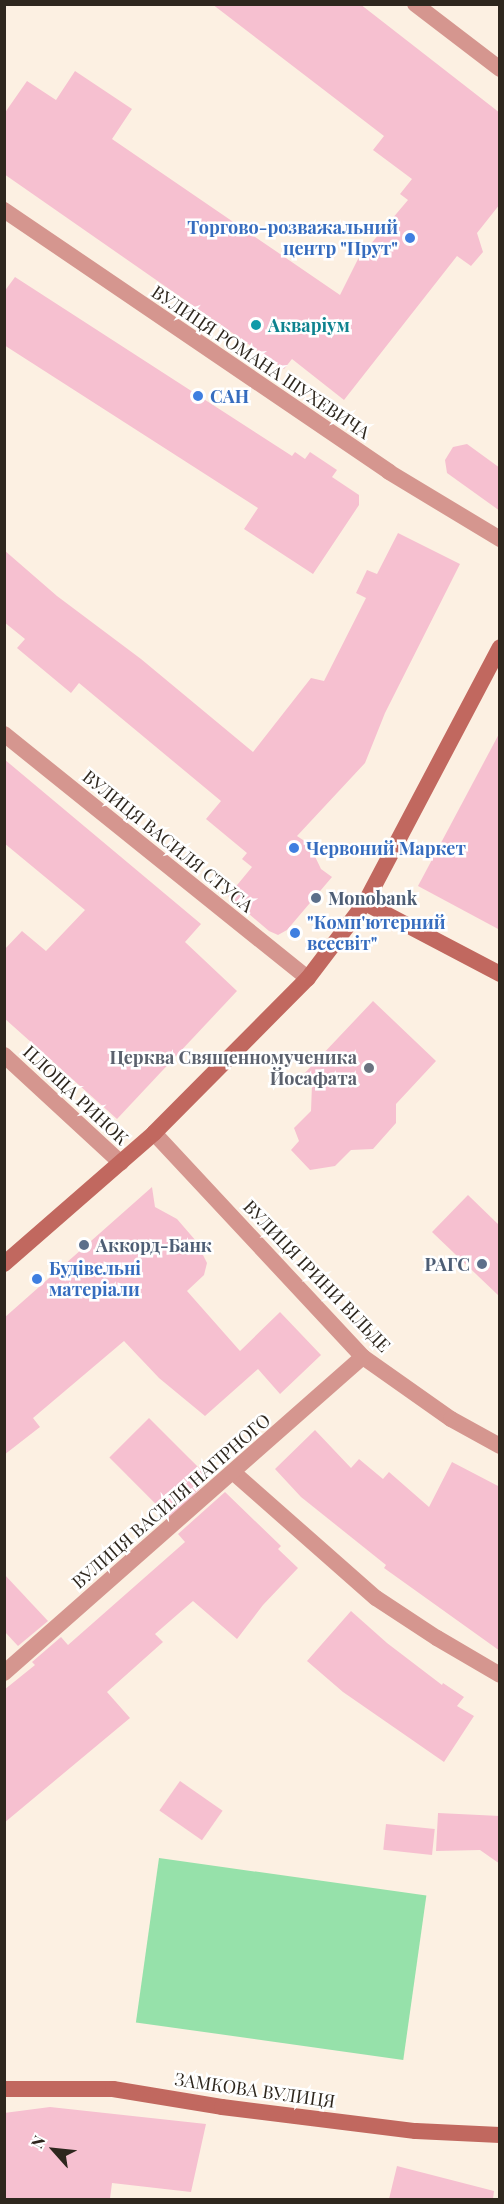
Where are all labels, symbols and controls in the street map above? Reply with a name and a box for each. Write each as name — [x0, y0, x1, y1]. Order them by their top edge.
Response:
place label: Торгово-розважальний центр "Прут" — [187, 217, 398, 260]
marker: Торгово-розважальний центр "Прут" — [403, 231, 417, 245]
street label: ВУЛИЦЯ РОМАНА ШУХЕВИЧА — [148, 281, 374, 443]
place label: Акваріум — [268, 314, 350, 336]
marker: Акваріум — [249, 318, 263, 332]
place label: САН — [210, 385, 249, 407]
marker: САН — [191, 389, 205, 403]
street label: ВУЛИЦЯ ВАСИЛЯ СТУСА — [78, 765, 258, 917]
place label: Червоний Маркет — [306, 837, 466, 859]
marker: Червоний Маркет — [287, 841, 301, 855]
place label: Monobank — [328, 887, 417, 909]
marker: Monobank — [309, 891, 323, 905]
place label: "Комп'ютерний всесвіт" — [307, 912, 445, 954]
marker: "Комп'ютерний всесвіт" — [288, 926, 302, 940]
street label: ПЛОЩА РИНОК — [19, 1041, 133, 1149]
place label: Церква Священномученика Йосафата — [110, 1047, 357, 1090]
marker: Церква Священномученика Йосафата — [362, 1061, 376, 1075]
street label: ВУЛИЦЯ ІРИНИ ВІЛЬДЕ — [239, 1196, 395, 1356]
place label: Аккорд-Банк — [96, 1234, 212, 1256]
marker: Аккорд-Банк — [77, 1238, 91, 1252]
place label: РАГС — [424, 1253, 470, 1275]
marker: РАГС — [475, 1257, 489, 1271]
place label: Будівельні матеріали — [49, 1258, 141, 1300]
marker: Будівельні матеріали — [30, 1272, 44, 1286]
street label: ВУЛИЦЯ ВАСИЛЯ НАГІРНОГО — [68, 1409, 274, 1593]
street label: ЗАМКОВА ВУЛИЦЯ — [173, 2068, 337, 2112]
north arrow — [24, 2120, 84, 2180]
text: N — [26, 2132, 49, 2152]

